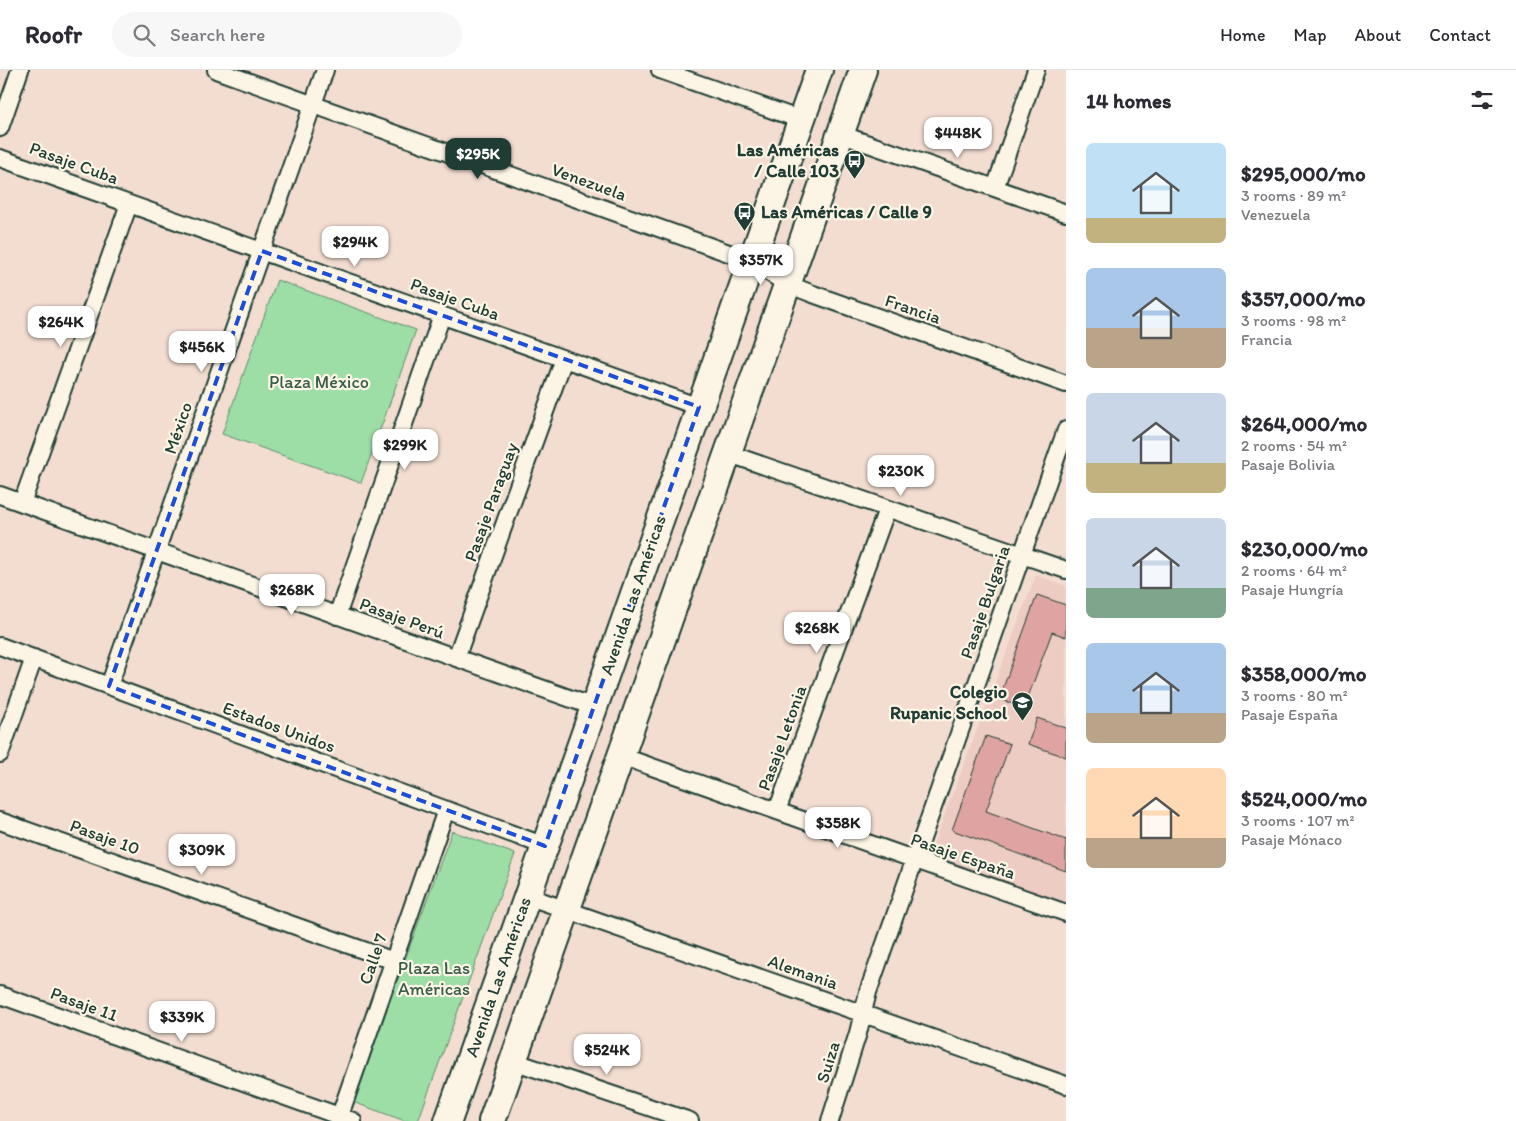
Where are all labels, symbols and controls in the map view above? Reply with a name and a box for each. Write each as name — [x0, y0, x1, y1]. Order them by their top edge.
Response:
search box — [112, 12, 462, 57]
text: Roofr — [25, 20, 82, 49]
icon: search — [130, 21, 158, 49]
text: Search here — [170, 23, 265, 46]
text: Home — [1220, 24, 1266, 46]
text: Map — [1294, 24, 1327, 46]
text: About — [1355, 24, 1401, 46]
text: Contact — [1429, 24, 1491, 46]
icon: filters — [1468, 86, 1496, 114]
text: 14 homes — [1086, 88, 1171, 113]
pin: $448K — [923, 116, 993, 159]
text: $448K — [935, 123, 981, 142]
street label: Pasaje Cuba — [27, 137, 121, 189]
pin: $295K — [443, 138, 513, 180]
place label: Las Américas / Calle 103 — [737, 139, 839, 182]
text: $295K — [456, 144, 500, 163]
bus stop icon: Las Américas / Calle 103 — [843, 148, 867, 179]
street label: Venezuela — [549, 158, 629, 206]
text: $295,000/mo — [1241, 161, 1366, 186]
icon: home — [1126, 163, 1186, 223]
text: 3 rooms · 89 m² — [1241, 186, 1346, 205]
bus stop icon: Las Américas / Calle 9 — [733, 200, 757, 231]
place label: Las Américas / Calle 9 — [761, 201, 932, 223]
text: Venezuela — [1241, 205, 1310, 224]
pin: $294K — [320, 226, 390, 268]
text: $294K — [333, 232, 377, 251]
pin: $357K — [726, 244, 796, 286]
text: $357K — [739, 250, 783, 269]
street label: Pasaje Cuba — [408, 273, 502, 325]
text: $357,000/mo — [1241, 286, 1365, 311]
icon: home — [1126, 288, 1186, 348]
street label: Francia — [882, 289, 944, 329]
pin: $264K — [26, 306, 96, 348]
text: 3 rooms · 98 m² — [1241, 311, 1346, 330]
text: $264K — [39, 312, 83, 331]
pin: $456K — [167, 330, 237, 373]
text: Francia — [1241, 330, 1292, 349]
text: $456K — [180, 337, 224, 356]
park label: Plaza México — [269, 371, 369, 393]
street label: México — [159, 399, 197, 457]
text: $264,000/mo — [1241, 411, 1367, 436]
icon: home — [1126, 413, 1186, 473]
pin: $299K — [370, 428, 440, 471]
text: $299K — [383, 435, 427, 454]
text: 2 rooms · 54 m² — [1241, 436, 1347, 455]
street label: Pasaje Paraguay — [459, 439, 523, 565]
pin: $230K — [866, 454, 936, 497]
text: Pasaje Bolivia — [1241, 455, 1335, 474]
text: $230K — [878, 461, 924, 480]
street label: Avenida Las Américas — [595, 512, 671, 678]
text: $230,000/mo — [1241, 536, 1368, 561]
icon: home — [1126, 538, 1186, 598]
street label: Pasaje Bulgaria — [955, 542, 1015, 662]
text: 2 rooms · 64 m² — [1241, 561, 1347, 580]
pin: $268K — [257, 574, 327, 616]
text: $268K — [270, 580, 314, 599]
text: Pasaje Hungría — [1241, 580, 1343, 599]
street label: Pasaje Perú — [357, 593, 447, 643]
pin: $268K — [782, 612, 852, 654]
text: $268K — [795, 618, 839, 637]
text: $358,000/mo — [1241, 661, 1367, 686]
icon: home — [1126, 663, 1186, 723]
place label: Colegio Rupanic School — [890, 681, 1008, 724]
street label: Pasaje Letonia — [753, 682, 812, 794]
text: 3 rooms · 80 m² — [1241, 686, 1348, 705]
school or university icon: Colegio Rupanic School — [1011, 690, 1035, 721]
street label: Estados Unidos — [220, 696, 338, 758]
text: Pasaje España — [1241, 705, 1338, 724]
text: $524,000/mo — [1241, 786, 1367, 811]
icon: home — [1126, 788, 1186, 848]
pin: $358K — [803, 806, 873, 849]
text: 3 rooms · 107 m² — [1241, 811, 1354, 830]
text: $358K — [816, 813, 860, 832]
street label: Pasaje 10 — [67, 814, 143, 860]
street label: Pasaje España — [908, 828, 1018, 884]
text: Pasaje Mónaco — [1241, 830, 1342, 849]
pin: $309K — [167, 834, 237, 876]
text: $309K — [179, 840, 225, 859]
street label: Avenida Las Américas — [460, 894, 536, 1060]
street label: Calle 7 — [354, 930, 392, 987]
street label: Alemania — [765, 950, 842, 994]
park label: Plaza Las Américas — [398, 957, 470, 1000]
street label: Pasaje 11 — [47, 982, 121, 1026]
pin: $339K — [147, 1000, 217, 1043]
text: $339K — [160, 1007, 204, 1026]
pin: $524K — [572, 1034, 642, 1076]
street label: Suiza — [811, 1038, 845, 1085]
text: $524K — [585, 1040, 629, 1059]

